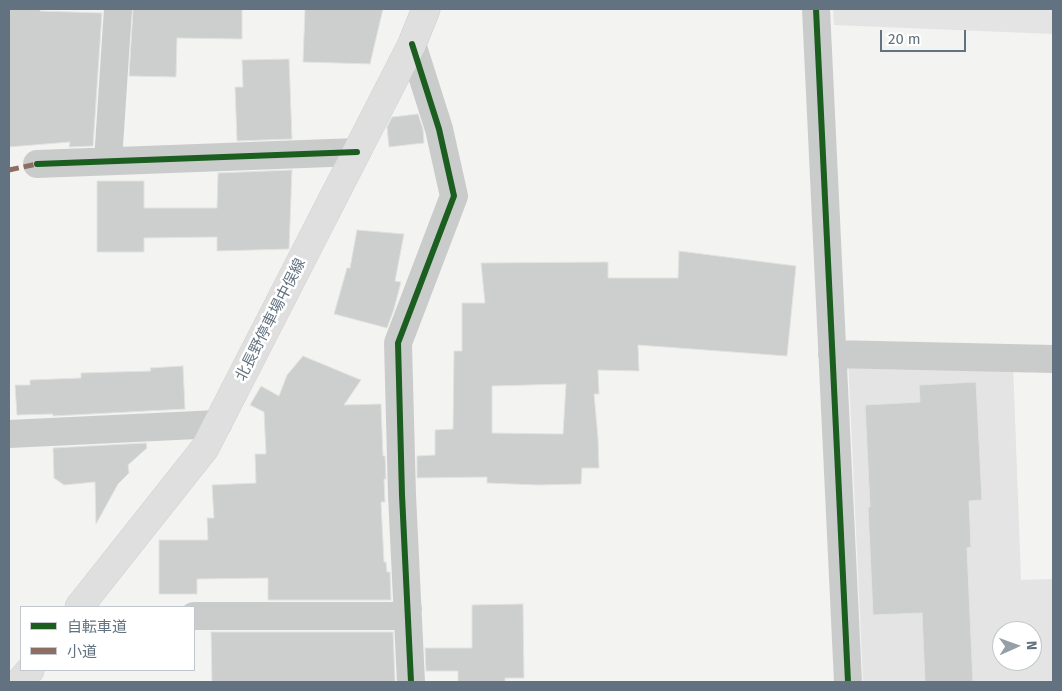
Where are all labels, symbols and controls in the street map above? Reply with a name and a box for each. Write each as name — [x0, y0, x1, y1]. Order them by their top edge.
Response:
scale bar — [882, 20, 968, 52]
text: 20 m — [888, 30, 921, 48]
street label: 北長野停車場中俣線 — [232, 256, 310, 384]
legend — [20, 606, 195, 671]
text: 自転車道 — [67, 618, 127, 636]
north arrow — [992, 621, 1042, 671]
text: N — [1023, 641, 1040, 650]
text: 小道 — [67, 643, 97, 661]

